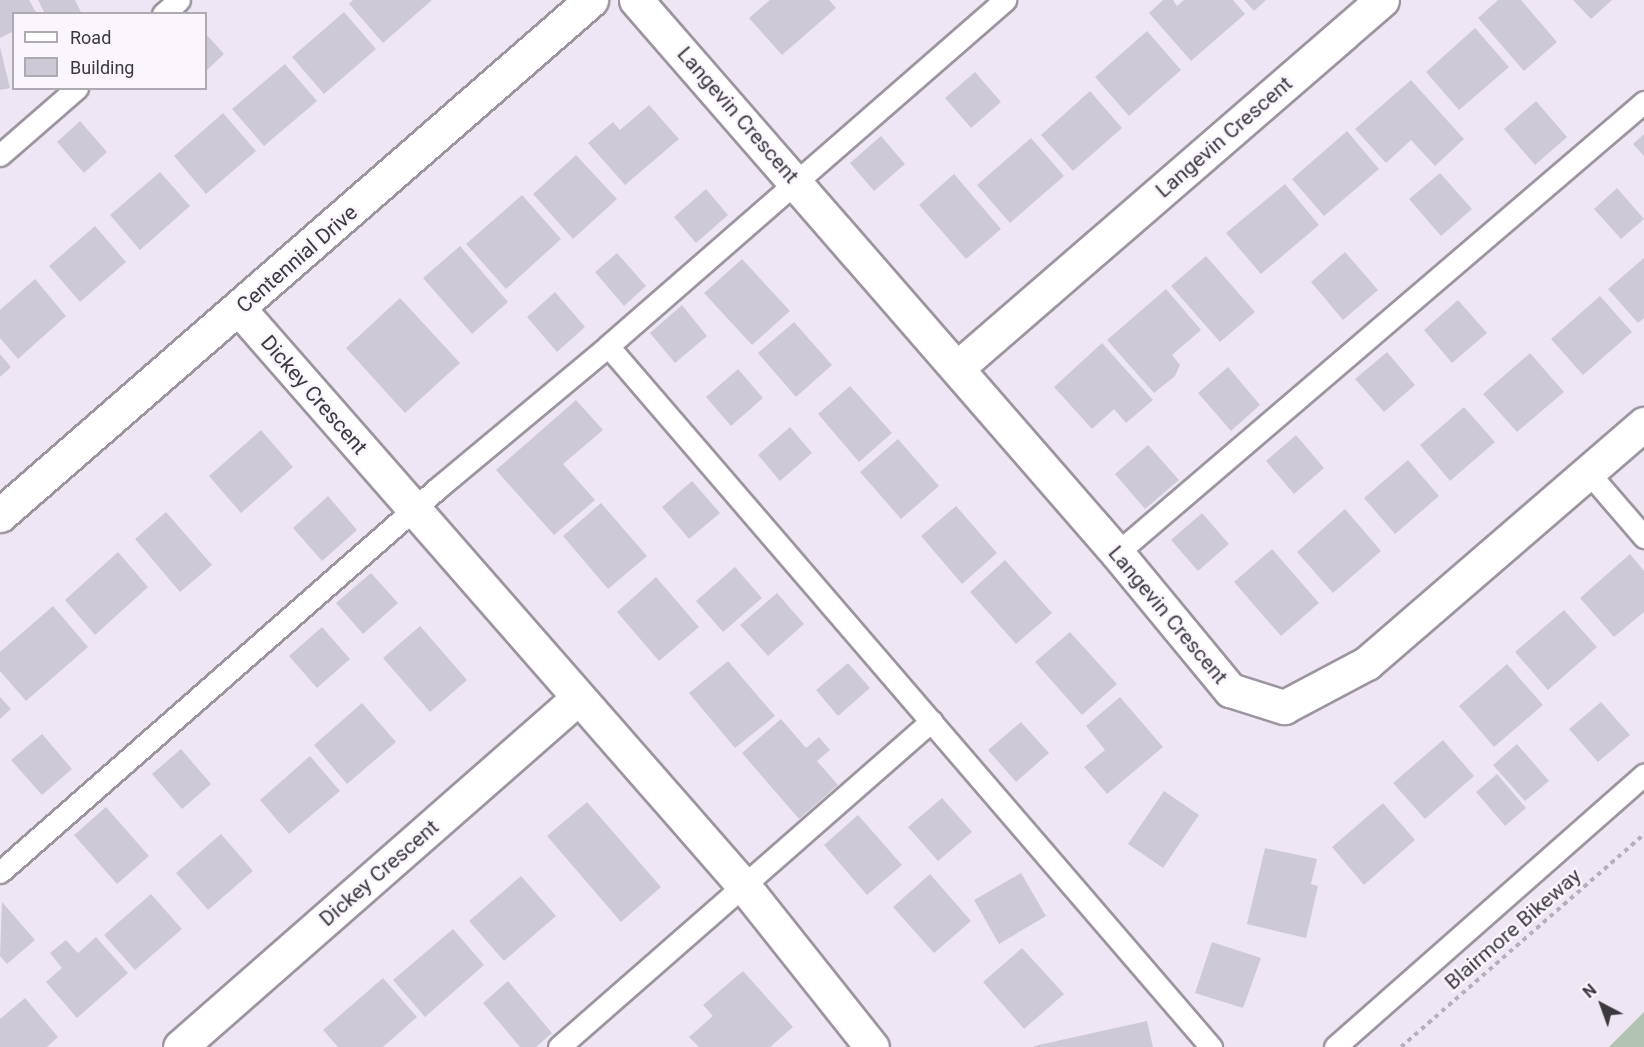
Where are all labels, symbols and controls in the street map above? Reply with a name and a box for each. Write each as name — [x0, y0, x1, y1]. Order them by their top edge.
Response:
legend — [12, 12, 207, 90]
text: Road — [70, 27, 111, 48]
street label: Langevin Crescent — [672, 42, 804, 188]
text: Building — [70, 57, 134, 78]
street label: Langevin Crescent — [1151, 71, 1297, 203]
street label: Centennial Drive — [232, 200, 362, 318]
street label: Dickey Crescent — [255, 330, 373, 460]
street label: Langevin Crescent — [1103, 541, 1233, 689]
street label: Dickey Crescent — [314, 814, 444, 932]
street label: Blairmore Bikeway — [1440, 863, 1586, 995]
north arrow — [1572, 975, 1632, 1035]
text: N — [1579, 980, 1600, 1002]

